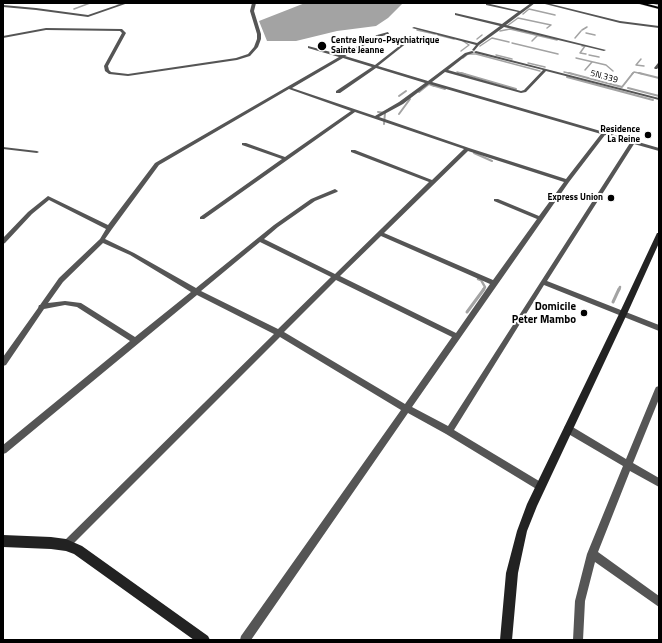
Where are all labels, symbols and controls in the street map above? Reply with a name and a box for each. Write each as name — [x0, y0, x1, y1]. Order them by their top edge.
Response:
place label: Centre Neuro-Psychiatrique Sainte Jeanne — [331, 36, 439, 57]
marker: Centre Neuro-Psychiatrique Sainte Jeanne — [316, 40, 328, 52]
street label: 5N.339 — [589, 68, 619, 86]
place label: Residence La Reine — [600, 125, 640, 146]
marker: Residence La Reine — [643, 130, 653, 140]
place label: Express Union — [548, 193, 603, 203]
marker: Express Union — [606, 193, 616, 203]
place label: Domicile Peter Mambo — [512, 300, 576, 326]
marker: Domicile Peter Mambo — [579, 308, 589, 318]

